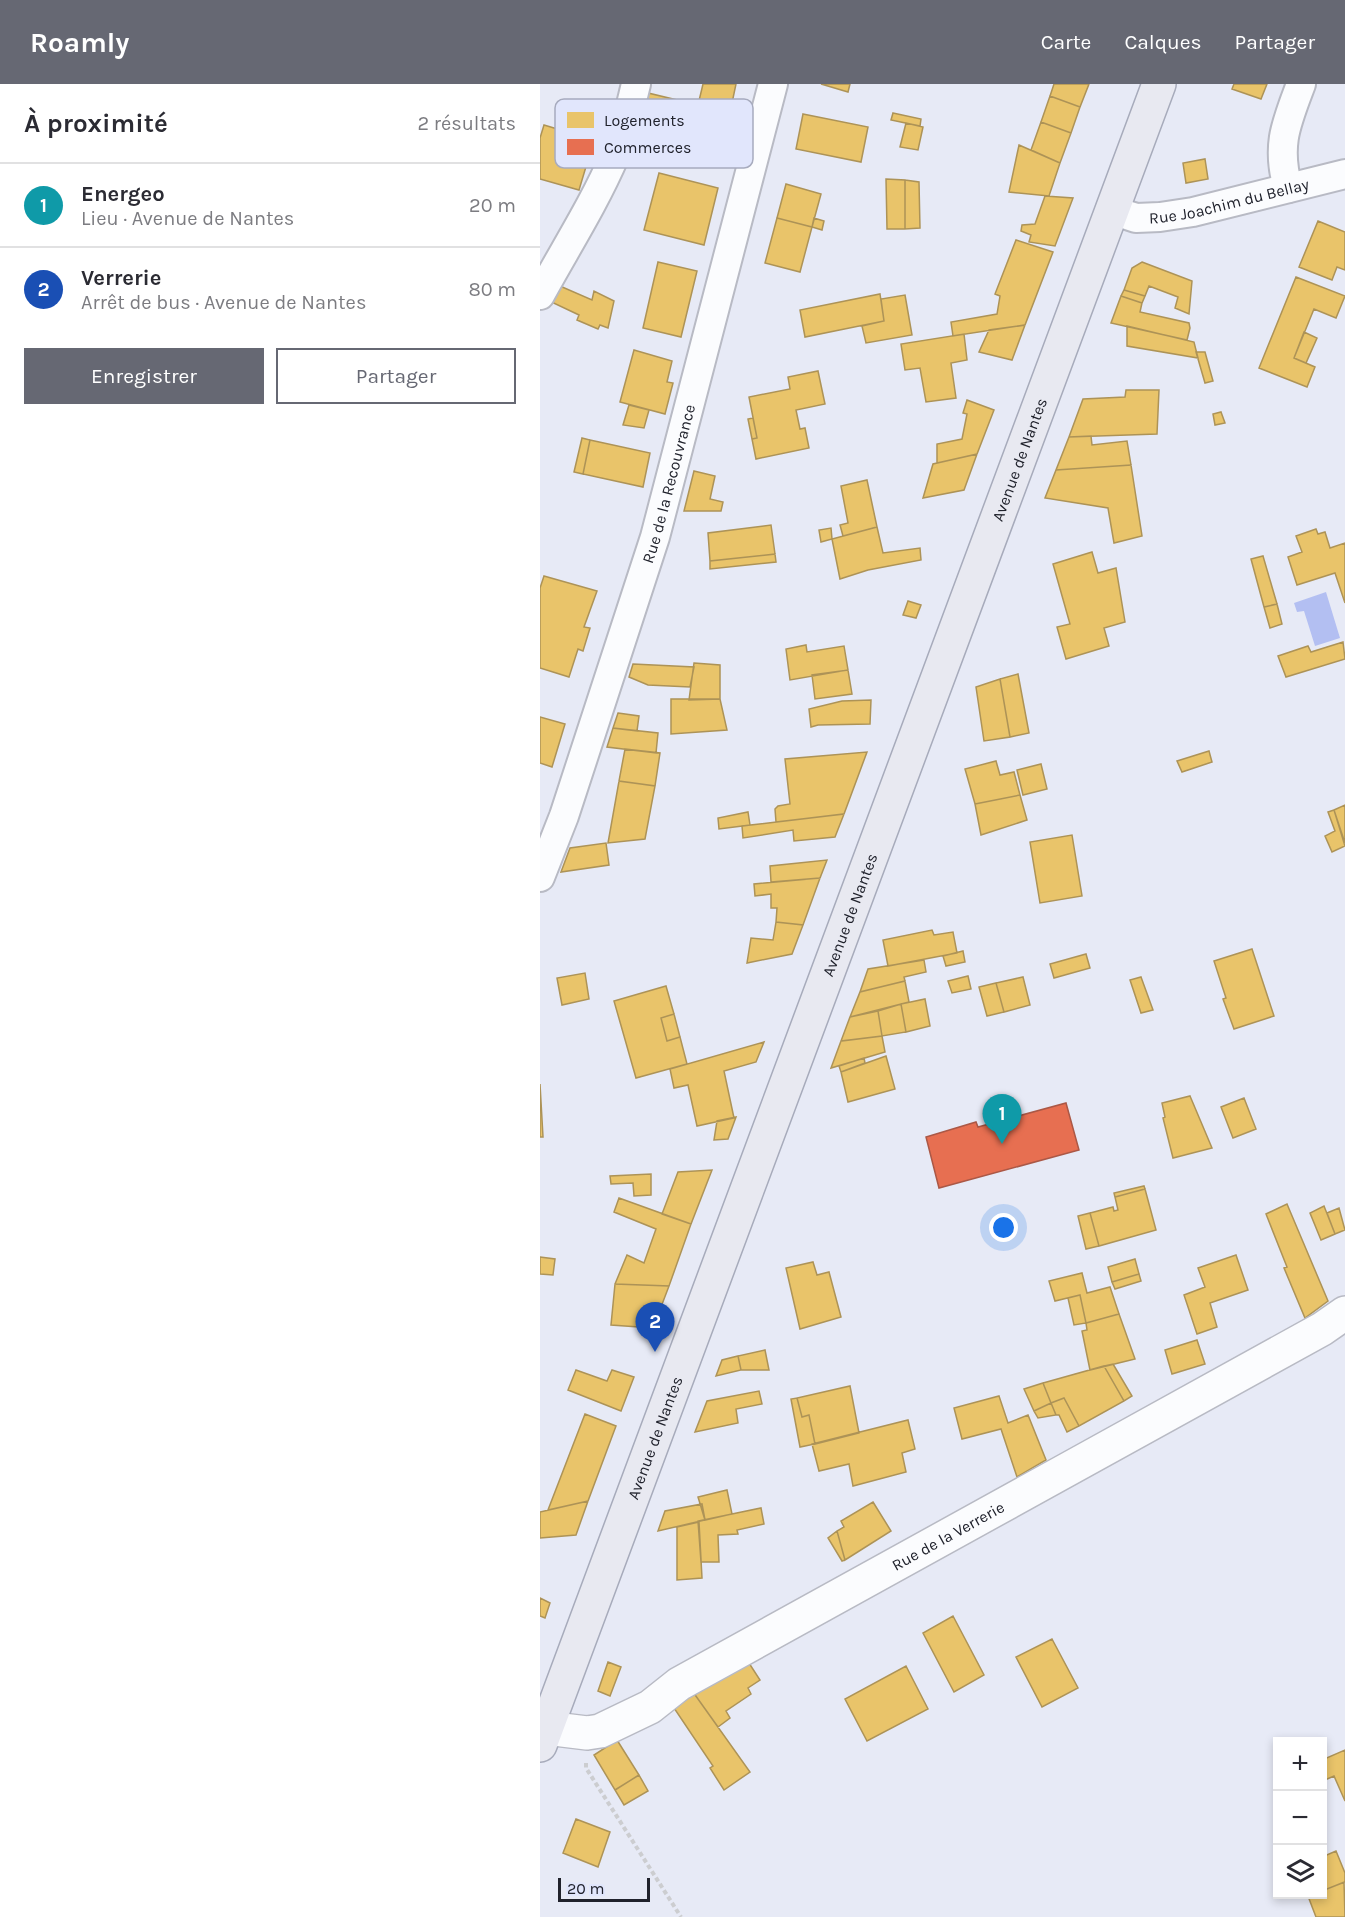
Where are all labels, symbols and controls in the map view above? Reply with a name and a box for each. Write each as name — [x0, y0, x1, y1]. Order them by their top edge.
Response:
text: Roamly — [30, 26, 129, 59]
text: Carte — [1041, 30, 1091, 54]
text: Calques — [1124, 30, 1202, 54]
text: Partager — [1235, 30, 1315, 54]
legend — [555, 99, 753, 168]
text: À proximité — [24, 108, 168, 139]
text: Logements — [604, 111, 685, 130]
text: 2 résultats — [417, 112, 516, 135]
text: Commerces — [604, 138, 691, 157]
street label: Rue Joachim du Bellay — [1149, 174, 1311, 227]
text: Energeo — [81, 181, 165, 207]
text: 1 — [40, 194, 47, 217]
text: 20 m — [469, 194, 516, 217]
text: Lieu · Avenue de Nantes — [81, 207, 294, 230]
text: Verrerie — [81, 265, 161, 291]
text: 2 — [37, 278, 50, 301]
text: 80 m — [468, 278, 516, 301]
text: Arrêt de bus · Avenue de Nantes — [81, 291, 366, 314]
button: Enregistrer — [24, 348, 264, 404]
button: Partager — [276, 348, 516, 404]
street label: Avenue de Nantes — [987, 395, 1051, 524]
street label: Rue de la Recouvrance — [638, 402, 699, 565]
street label: Avenue de Nantes — [818, 851, 881, 979]
pin: 1 — [982, 1094, 1022, 1144]
your location — [989, 1213, 1018, 1242]
pin: 2 — [636, 1302, 674, 1352]
street label: Avenue de Nantes — [623, 1373, 686, 1502]
street label: Rue de la Verrerie — [888, 1497, 1007, 1574]
map controls — [1273, 1737, 1327, 1899]
button: + — [1273, 1737, 1327, 1791]
button: − — [1273, 1791, 1327, 1845]
button: layers — [1273, 1845, 1327, 1899]
scale bar — [558, 1875, 650, 1902]
text: 20 m — [567, 1879, 605, 1898]

